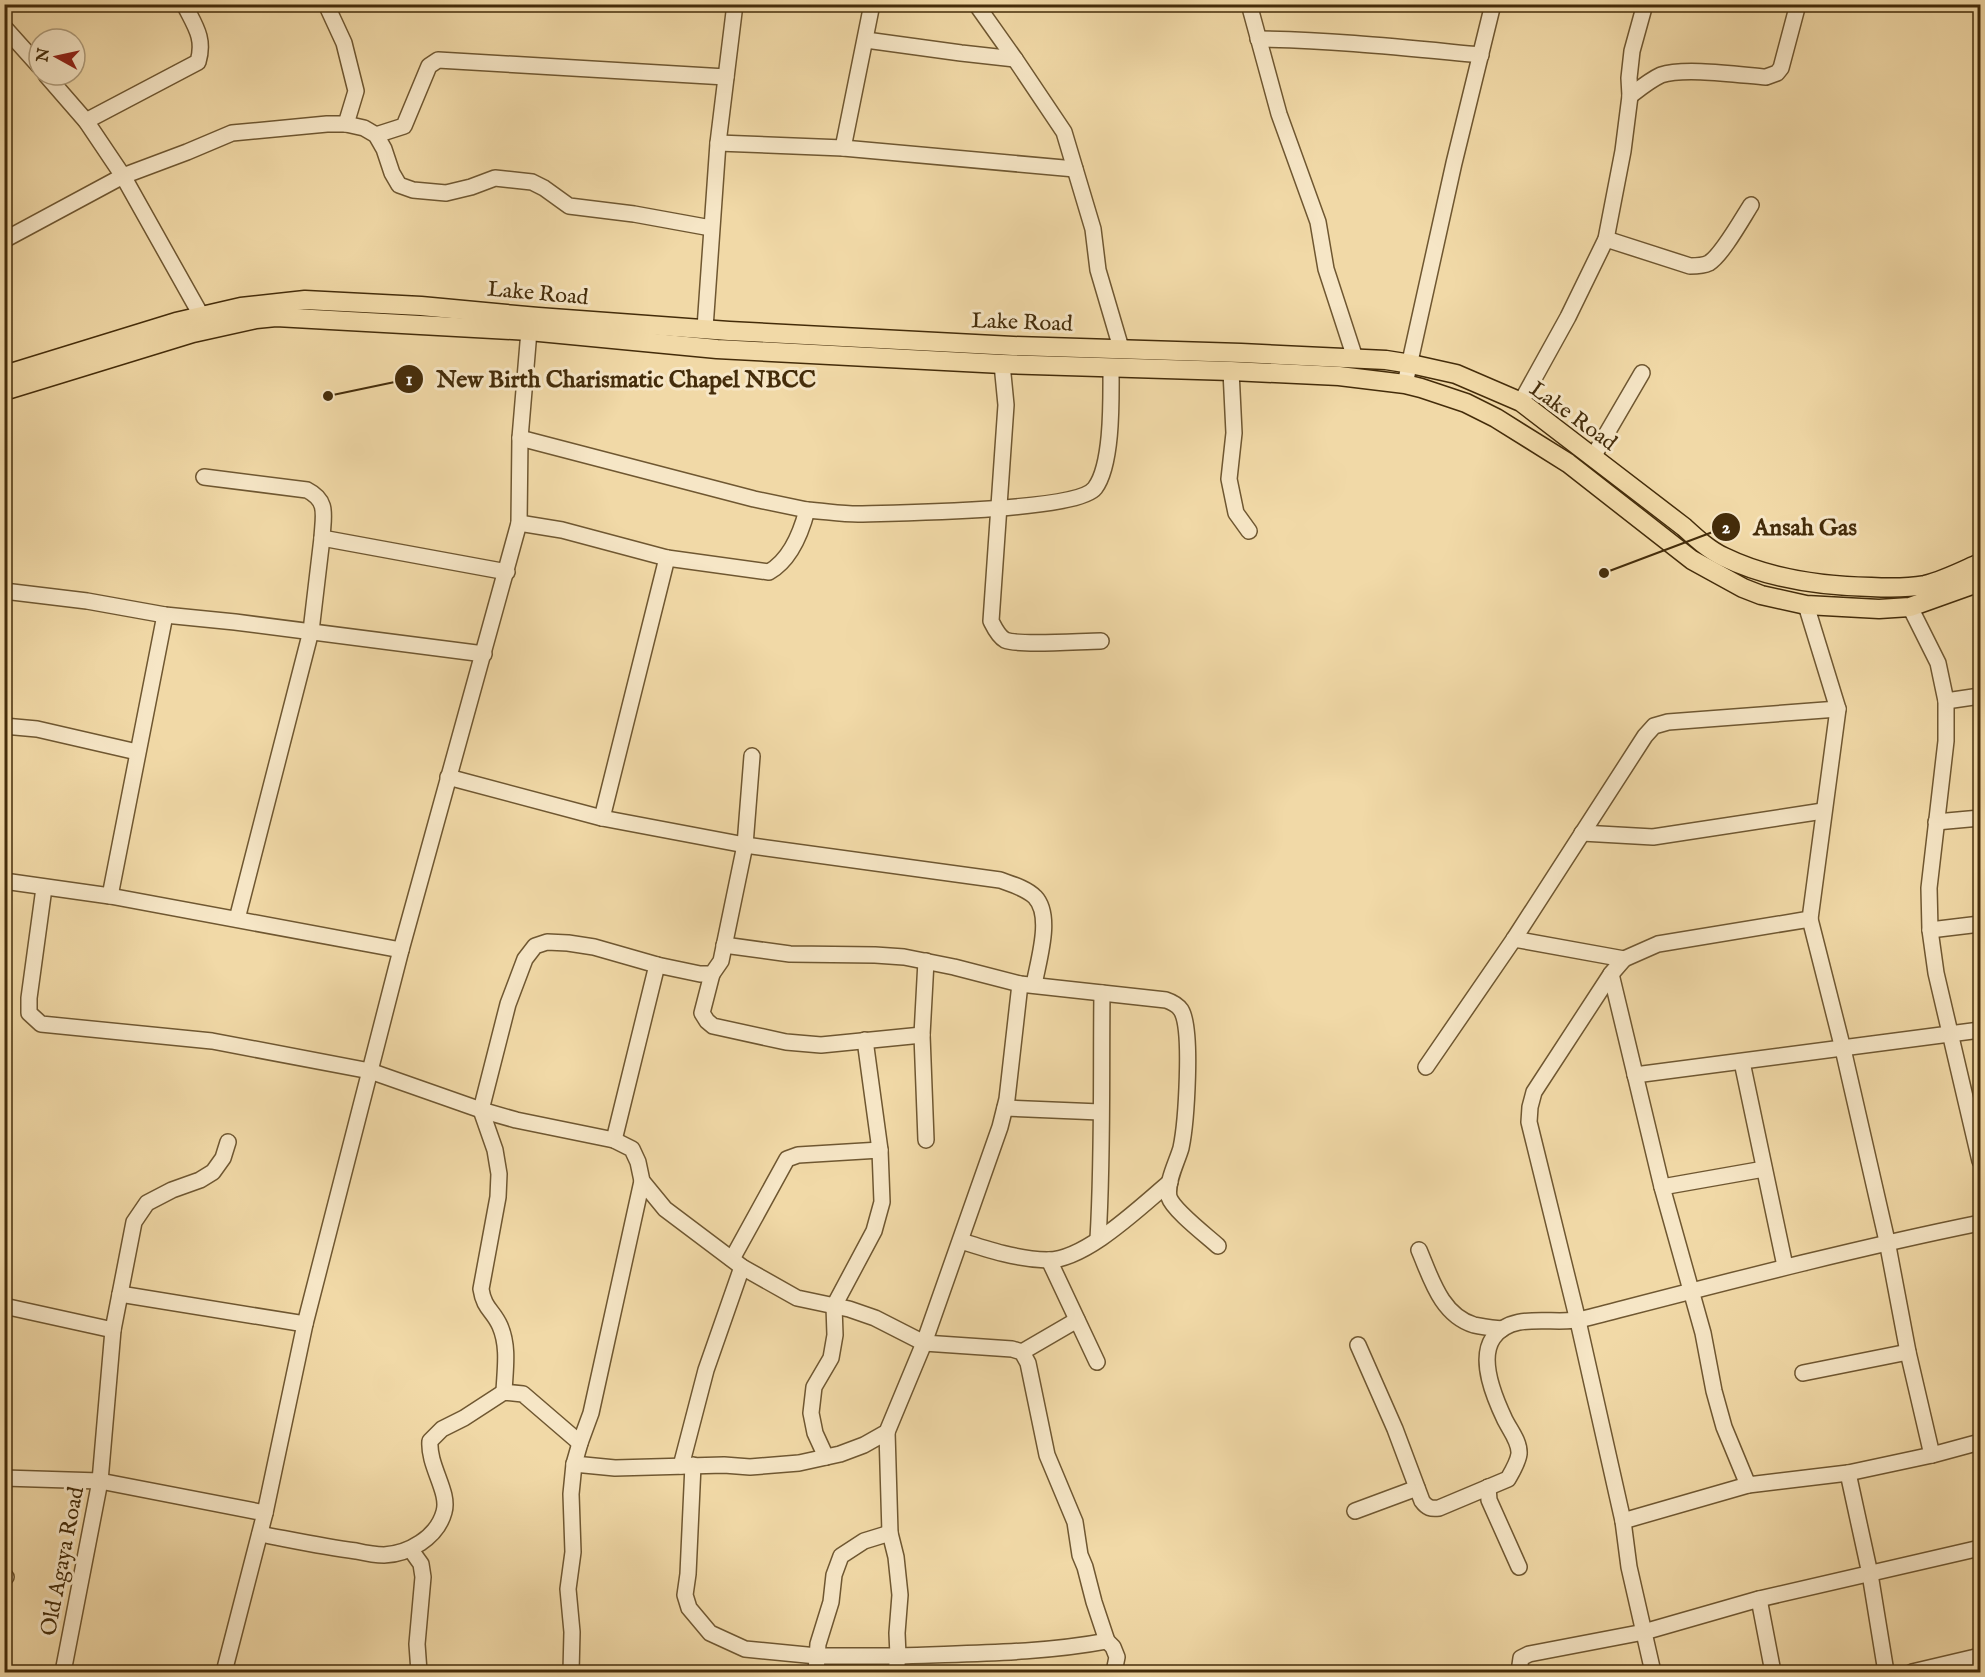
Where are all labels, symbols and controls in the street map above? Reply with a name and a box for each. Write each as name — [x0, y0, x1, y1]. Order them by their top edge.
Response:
north arrow — [27, 27, 87, 87]
text: N — [33, 47, 55, 64]
street label: Lake Road — [486, 276, 590, 312]
street label: Lake Road — [971, 307, 1073, 339]
callout: New Birth Charismatic Chapel NBCC — [394, 358, 827, 400]
text: New Birth Charismatic Chapel NBCC — [435, 365, 816, 396]
text: 1 — [406, 369, 413, 392]
street label: Lake Road — [1524, 375, 1622, 458]
callout: Ansah Gas — [1711, 506, 1869, 548]
text: Ansah Gas — [1752, 513, 1857, 544]
text: 2 — [1722, 517, 1731, 540]
street label: Old Agaya Road — [35, 1484, 91, 1638]

